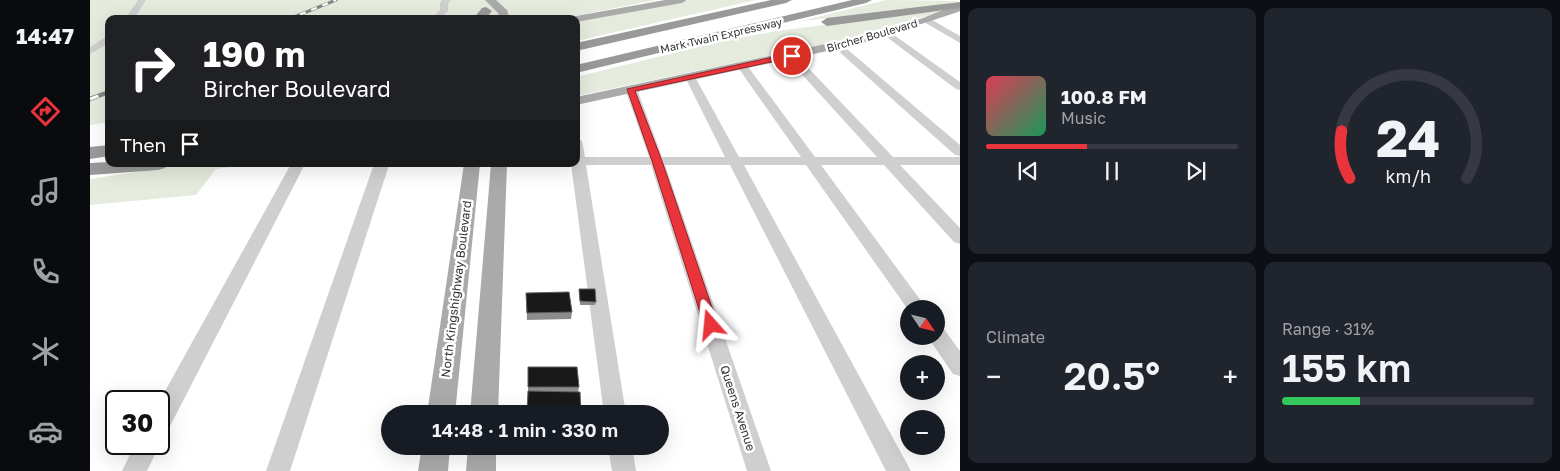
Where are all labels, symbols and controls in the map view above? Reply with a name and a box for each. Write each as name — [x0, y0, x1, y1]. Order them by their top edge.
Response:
street label: Mark Twain Expressway — [659, 15, 783, 55]
street label: Bircher Boulevard — [825, 16, 919, 54]
text: 14:47 — [16, 22, 74, 49]
text: 190 m — [203, 33, 305, 75]
icon: right — [120, 35, 185, 100]
pin — [771, 35, 813, 77]
icon: arrive — [778, 42, 806, 70]
text: Bircher Boulevard — [203, 75, 391, 102]
text: 100.8 FM — [1061, 85, 1147, 108]
icon: directions — [28, 94, 63, 129]
text: 24 — [1376, 106, 1440, 168]
text: Music — [1061, 108, 1106, 128]
icon: arrive — [176, 130, 204, 158]
text: Then — [120, 133, 166, 156]
icon: previous — [1014, 157, 1042, 185]
icon: pause — [1098, 157, 1126, 185]
icon: next — [1182, 157, 1210, 185]
text: km/h — [1385, 165, 1431, 187]
icon: music — [28, 174, 63, 209]
street label: North Kingshighway Boulevard — [438, 200, 474, 378]
icon: phone — [28, 254, 63, 289]
position arrow — [684, 298, 736, 350]
north arrow — [900, 300, 945, 345]
map controls — [900, 300, 945, 455]
text: Range · 31% — [1282, 319, 1374, 339]
text: Climate — [986, 327, 1045, 347]
icon: climate — [28, 334, 63, 369]
text: 155 km — [1282, 345, 1411, 390]
text: 20.5° — [1064, 353, 1160, 398]
button: + — [900, 355, 945, 400]
text: − — [986, 360, 1001, 393]
text: + — [1223, 360, 1238, 393]
street label: Queens Avenue — [717, 363, 759, 453]
speed limit sign: 30 — [105, 390, 170, 455]
button: − — [900, 410, 945, 455]
icon: car — [28, 414, 63, 449]
text: 14:48 · 1 min · 330 m — [432, 418, 618, 441]

